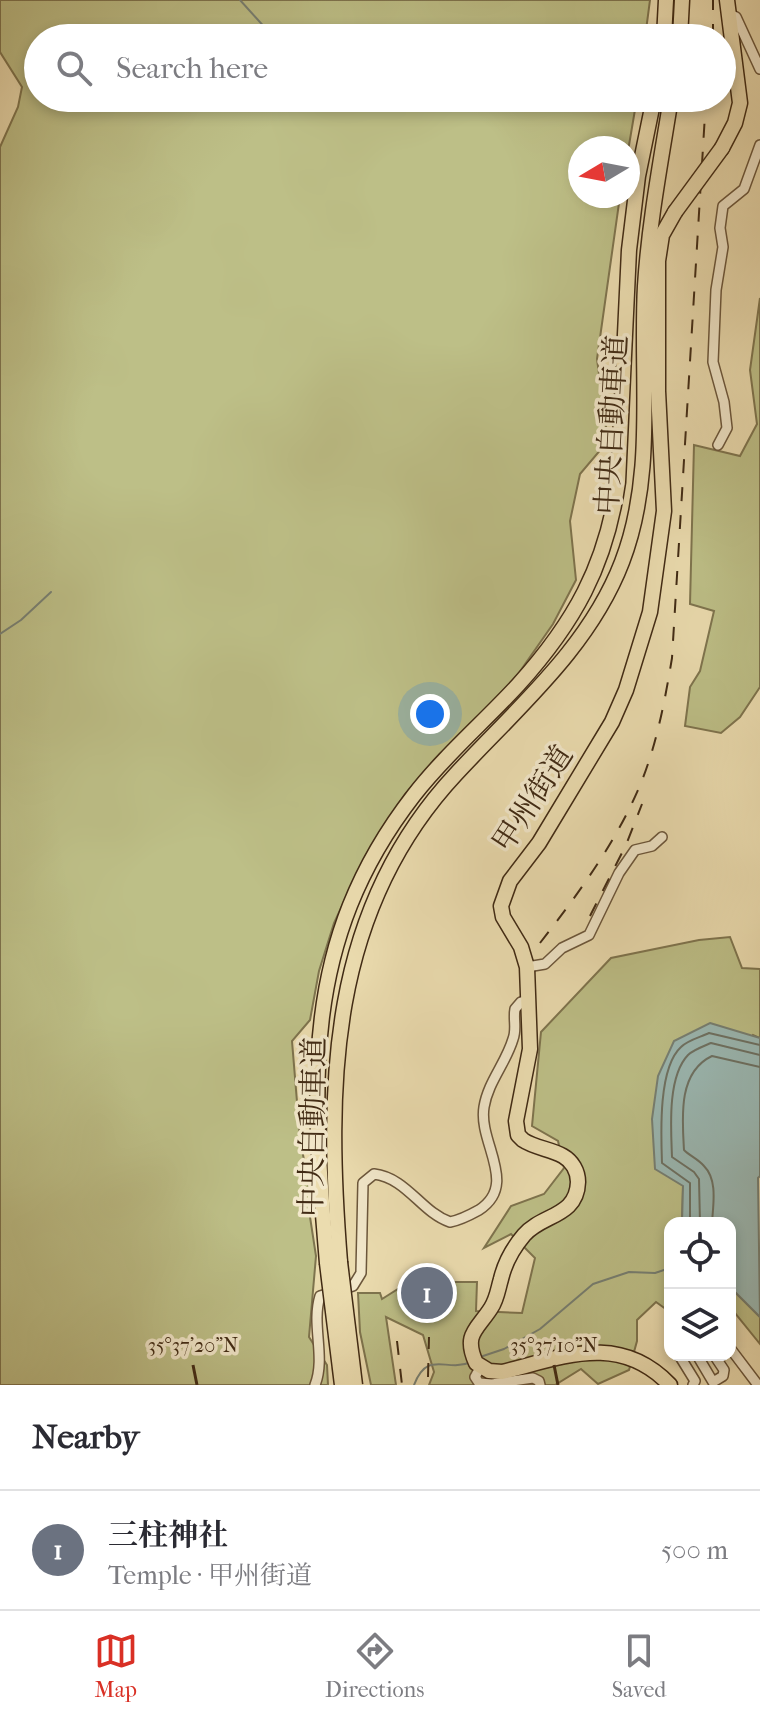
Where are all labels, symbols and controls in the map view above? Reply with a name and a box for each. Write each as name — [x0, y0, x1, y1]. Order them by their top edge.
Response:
search box — [24, 24, 736, 112]
icon: search — [52, 46, 96, 90]
text: Search here — [116, 51, 268, 86]
north arrow — [568, 136, 640, 208]
street label: 中央自動車道 — [590, 334, 634, 516]
your location — [410, 694, 450, 734]
street label: 甲州街道 — [486, 739, 580, 859]
street label: 中央自動車道 — [294, 1037, 332, 1217]
map controls — [664, 1217, 736, 1361]
button: locate — [664, 1217, 736, 1289]
pin: 1 — [401, 1263, 453, 1323]
button: layers — [664, 1289, 736, 1361]
text: 35°37'20"N — [148, 1334, 238, 1357]
text: 35°37'10"N — [510, 1334, 598, 1357]
text: Nearby — [32, 1417, 139, 1457]
text: 三柱神社 — [108, 1518, 228, 1553]
text: 1 — [53, 1535, 63, 1566]
text: 500 m — [661, 1535, 728, 1566]
text: Temple · 甲州街道 — [108, 1560, 312, 1591]
tab: Map — [94, 1629, 138, 1703]
tab: Directions — [325, 1629, 424, 1703]
tab: Saved — [612, 1629, 666, 1703]

